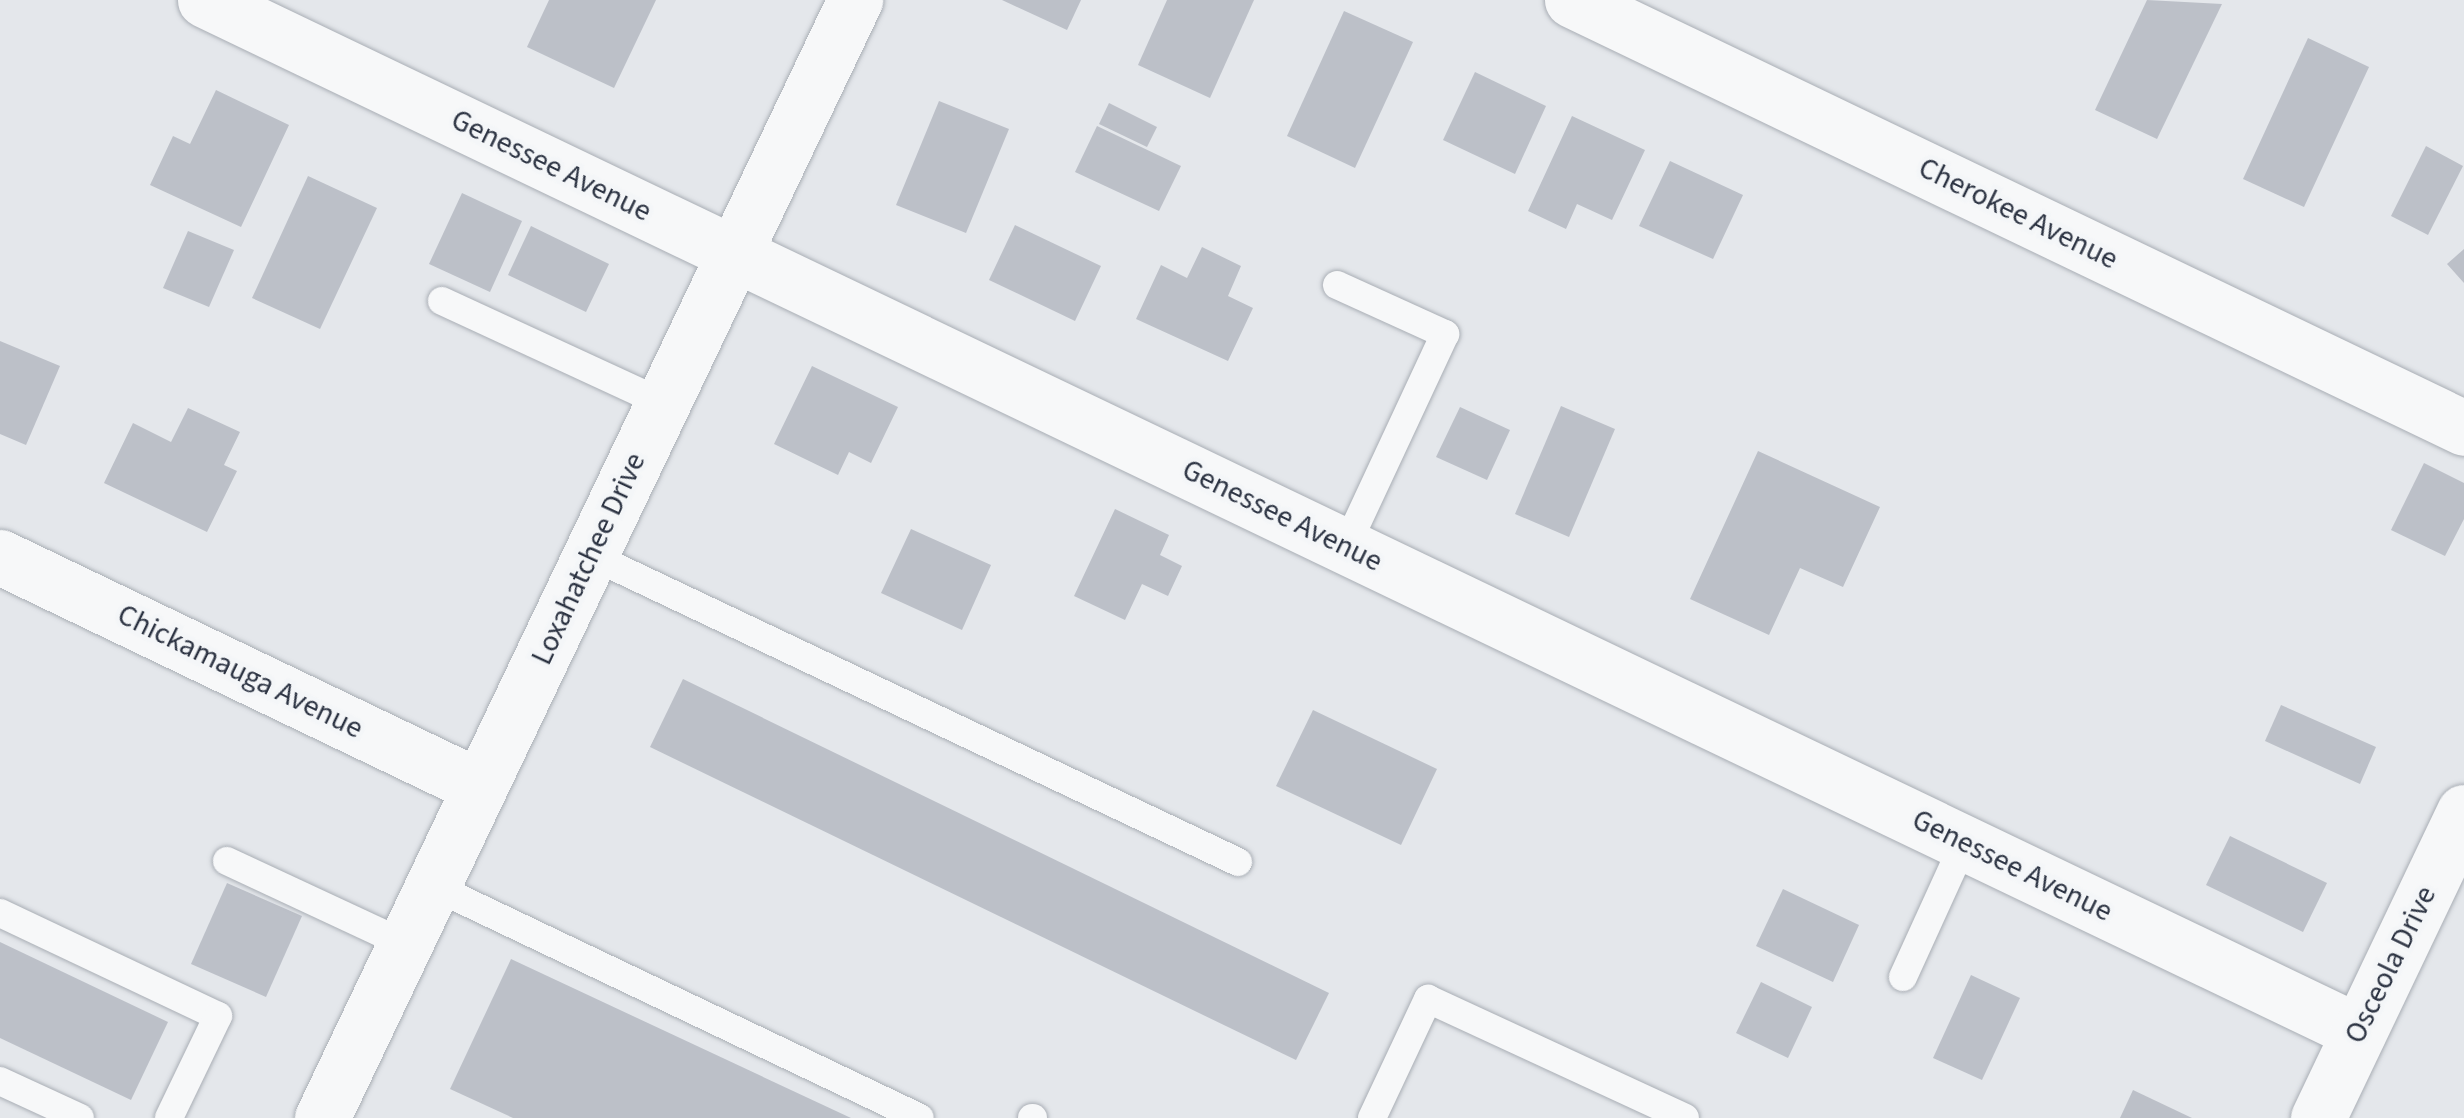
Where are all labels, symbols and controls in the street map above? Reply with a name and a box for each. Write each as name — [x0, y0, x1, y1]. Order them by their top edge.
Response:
street label: Genessee Avenue — [445, 102, 657, 230]
street label: Cherokee Avenue — [1912, 150, 2124, 278]
street label: Loxahatchee Drive — [524, 447, 654, 671]
street label: Genessee Avenue — [1176, 452, 1388, 580]
street label: Chickamauga Avenue — [111, 597, 369, 747]
street label: Genessee Avenue — [1906, 802, 2118, 930]
street label: Osceola Drive — [2337, 881, 2445, 1049]

